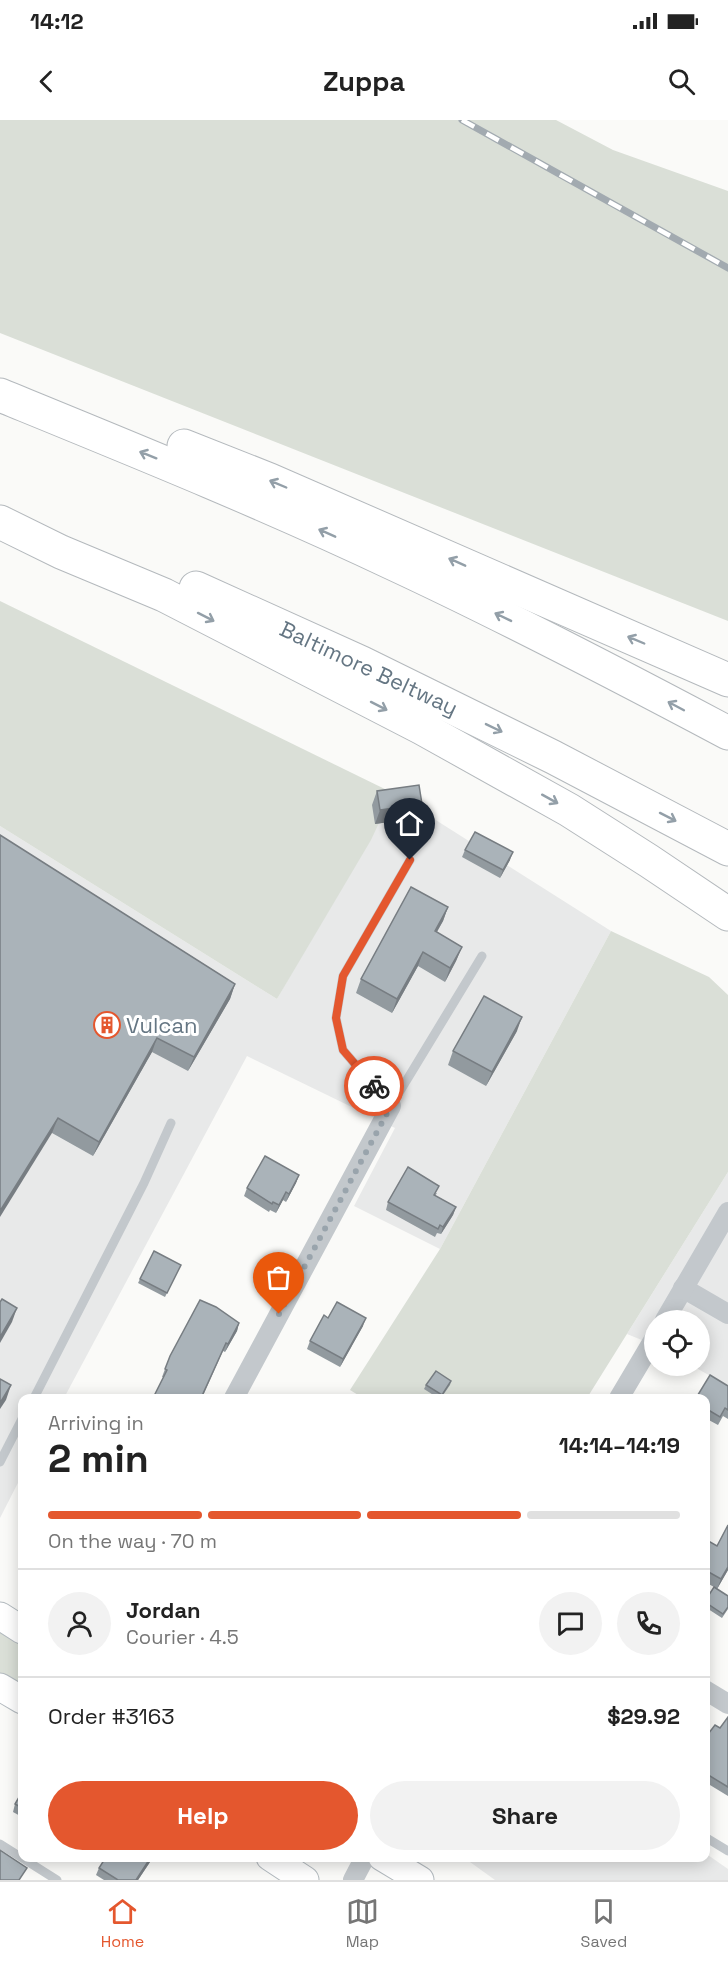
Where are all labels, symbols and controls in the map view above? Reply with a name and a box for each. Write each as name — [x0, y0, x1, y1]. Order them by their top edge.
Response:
text: 14:12 — [30, 7, 84, 35]
text: Zuppa — [323, 64, 405, 99]
icon: back — [30, 65, 63, 98]
icon: search — [665, 65, 698, 98]
one-way arrow — [139, 449, 158, 460]
one-way arrow — [270, 478, 288, 489]
one-way arrow — [318, 527, 336, 539]
one-way arrow — [448, 556, 467, 567]
one-way arrow — [196, 611, 214, 623]
one-way arrow — [494, 611, 512, 622]
street label: Baltimore Beltway — [275, 614, 463, 722]
one-way arrow — [627, 633, 645, 645]
one-way arrow — [370, 700, 387, 712]
one-way arrow — [668, 700, 686, 711]
one-way arrow — [485, 723, 503, 734]
one-way arrow — [541, 794, 558, 806]
pin — [384, 798, 435, 860]
icon: home — [393, 807, 426, 840]
one-way arrow — [659, 811, 676, 823]
building icon: Vulcan — [92, 1010, 122, 1040]
place label: Vulcan — [126, 1011, 198, 1039]
courier — [344, 1056, 404, 1116]
icon: bike — [358, 1070, 391, 1103]
pin — [253, 1252, 304, 1314]
icon: bag — [262, 1261, 295, 1294]
map controls — [644, 1310, 710, 1376]
button: locate — [644, 1310, 710, 1376]
text: Arriving in — [48, 1410, 144, 1436]
text: 14:14–14:19 — [559, 1431, 680, 1459]
text: 2 min — [48, 1434, 149, 1483]
text: On the way · 70 m — [48, 1528, 217, 1554]
button: person — [48, 1592, 111, 1655]
button: chat — [539, 1592, 602, 1655]
button: phone — [617, 1592, 680, 1655]
text: Jordan — [126, 1596, 201, 1624]
text: Courier · 4.5 — [126, 1624, 239, 1650]
text: Order #3163 — [48, 1702, 175, 1730]
text: $29.92 — [607, 1702, 680, 1730]
button: Help — [48, 1781, 358, 1850]
button: Share — [370, 1781, 680, 1850]
tab: Home — [101, 1895, 144, 1952]
tab: Map — [346, 1895, 379, 1952]
tab: Saved — [581, 1895, 627, 1952]

